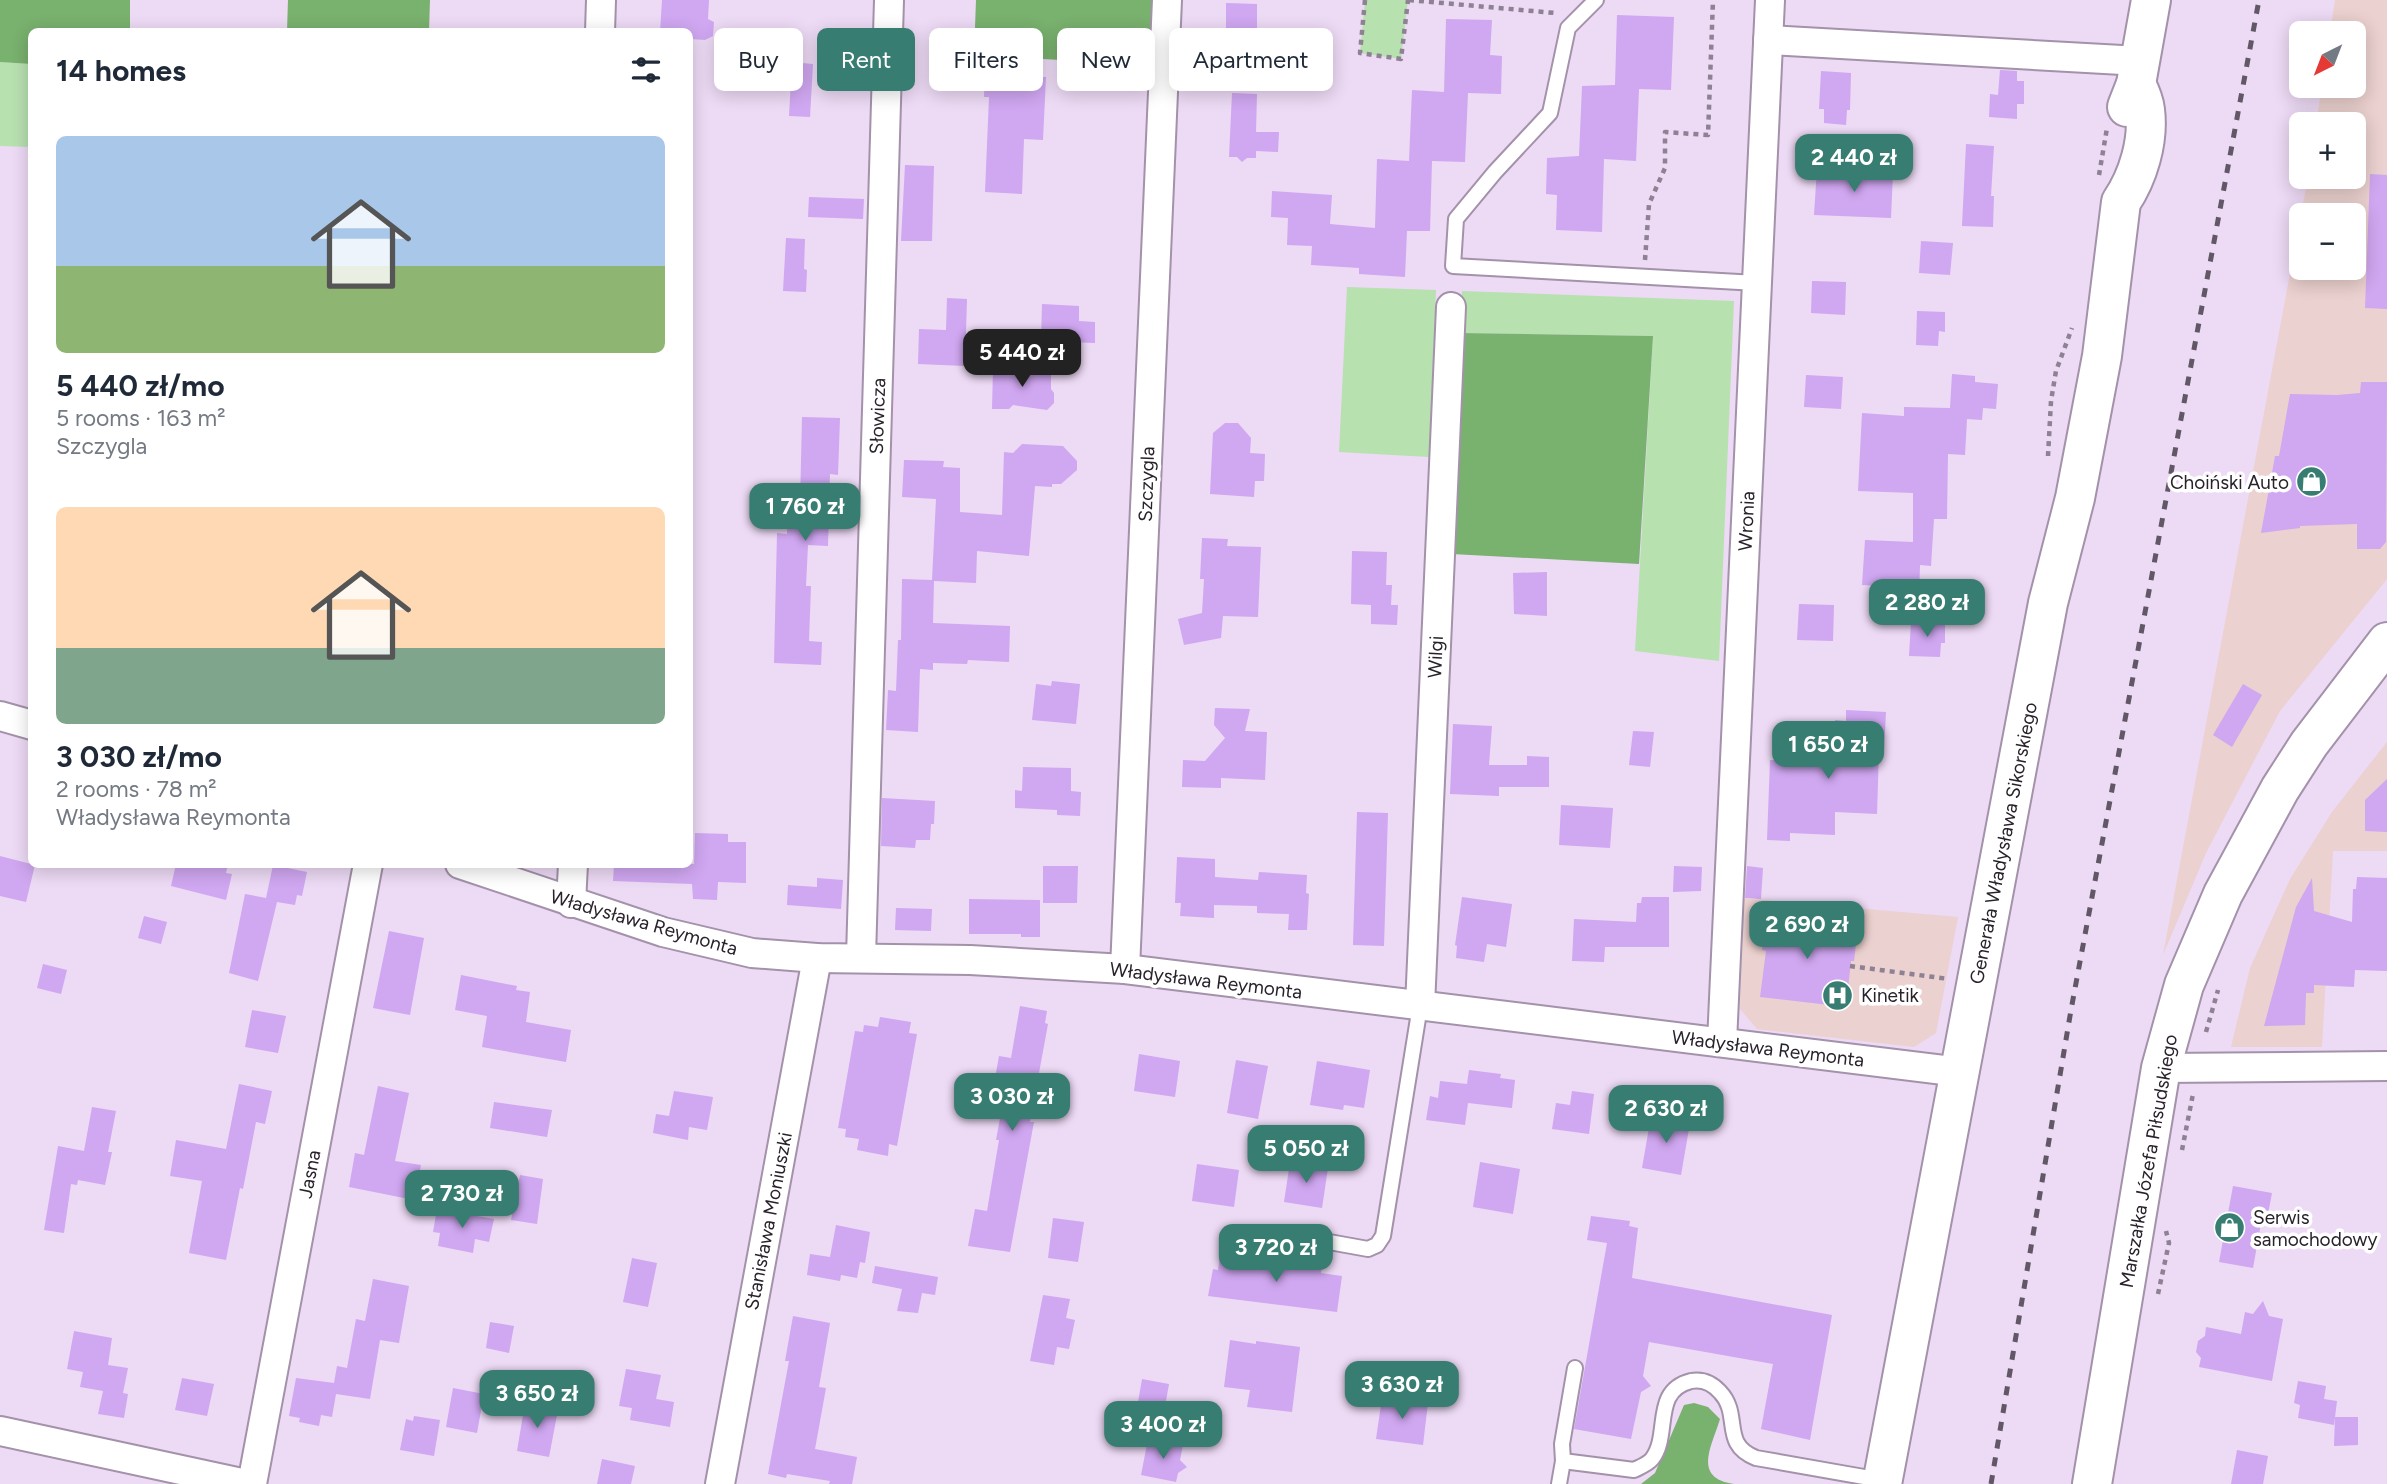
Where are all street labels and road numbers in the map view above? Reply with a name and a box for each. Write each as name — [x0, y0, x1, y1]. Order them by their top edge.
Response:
street label: Słowicza — [865, 377, 890, 455]
street label: Szczygla — [1134, 446, 1159, 522]
street label: Wronia — [1733, 490, 1760, 552]
street label: Wilgi — [1423, 635, 1448, 679]
street label: Generała Władysława Sikorskiego — [1965, 700, 2042, 986]
street label: Władysława Reymonta — [548, 885, 740, 960]
street label: Władysława Reymonta — [1108, 957, 1304, 1004]
street label: Władysława Reymonta — [1670, 1025, 1866, 1072]
street label: Marszałka Józefa Piłsudskiego — [2115, 1033, 2182, 1290]
street label: Stanisława Moniuszki — [740, 1130, 797, 1312]
street label: Jasna — [294, 1148, 325, 1200]

